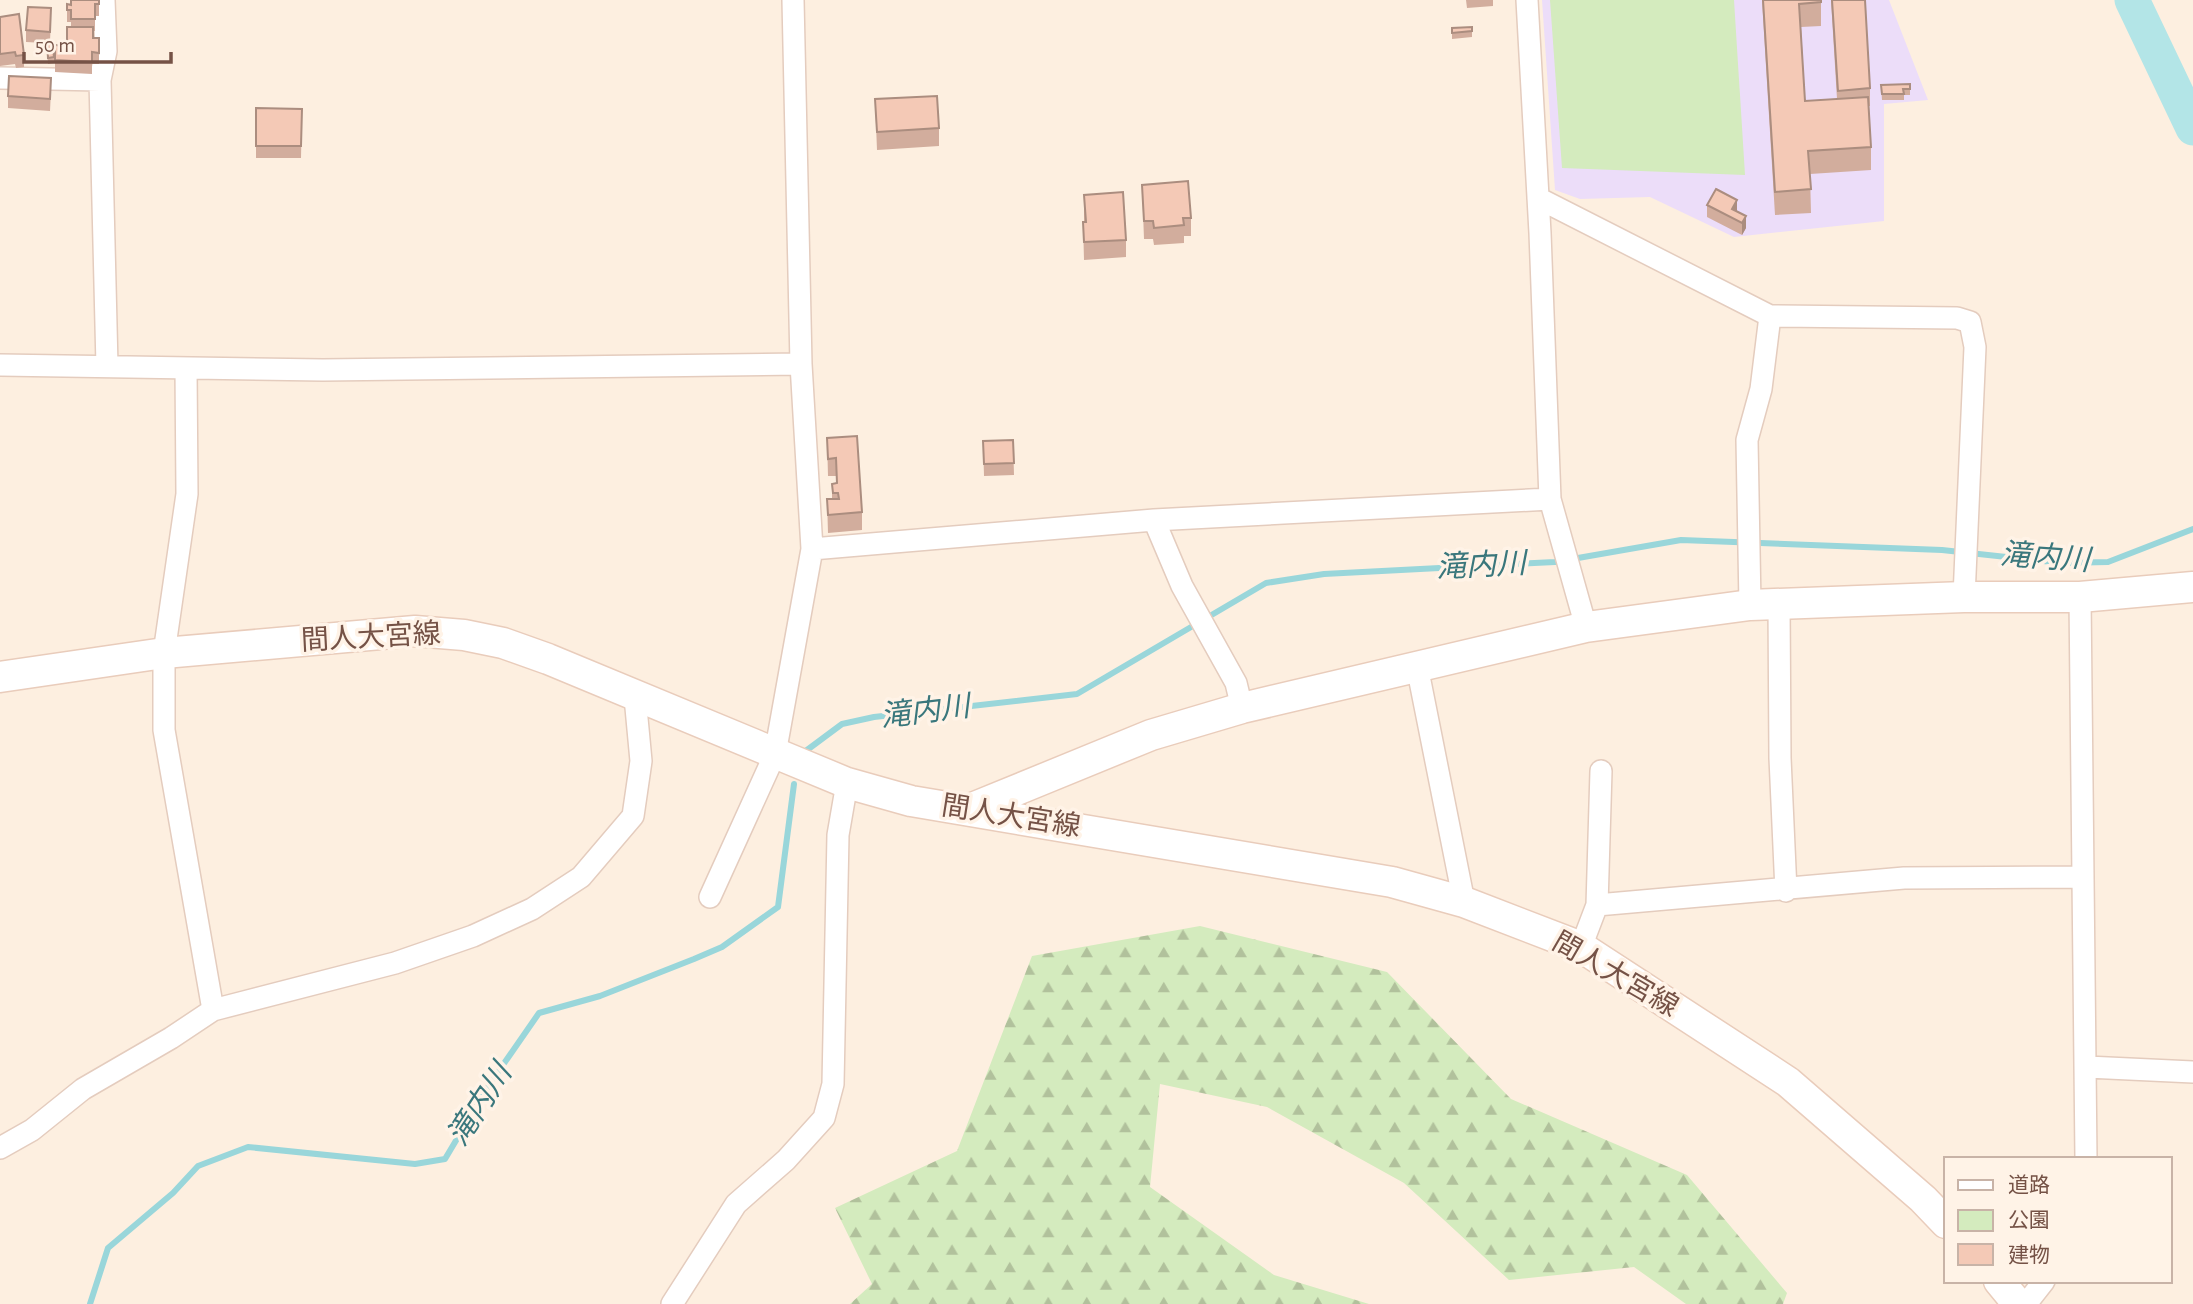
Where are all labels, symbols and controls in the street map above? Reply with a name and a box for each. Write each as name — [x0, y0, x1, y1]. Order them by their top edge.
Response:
scale bar — [24, 21, 172, 65]
text: 50 m — [35, 35, 75, 56]
water label: 滝内川 — [1999, 538, 2094, 576]
water label: 滝内川 — [1435, 547, 1530, 583]
street label: 間人大宮線 — [300, 618, 442, 656]
water label: 滝内川 — [878, 689, 974, 732]
street label: 間人大宮線 — [940, 790, 1083, 842]
street label: 間人大宮線 — [1547, 926, 1684, 1022]
water label: 滝内川 — [441, 1055, 519, 1151]
legend — [1944, 1157, 2172, 1283]
text: 道路 — [2008, 1174, 2050, 1196]
text: 公園 — [2008, 1210, 2050, 1231]
text: 建物 — [2008, 1244, 2050, 1266]

